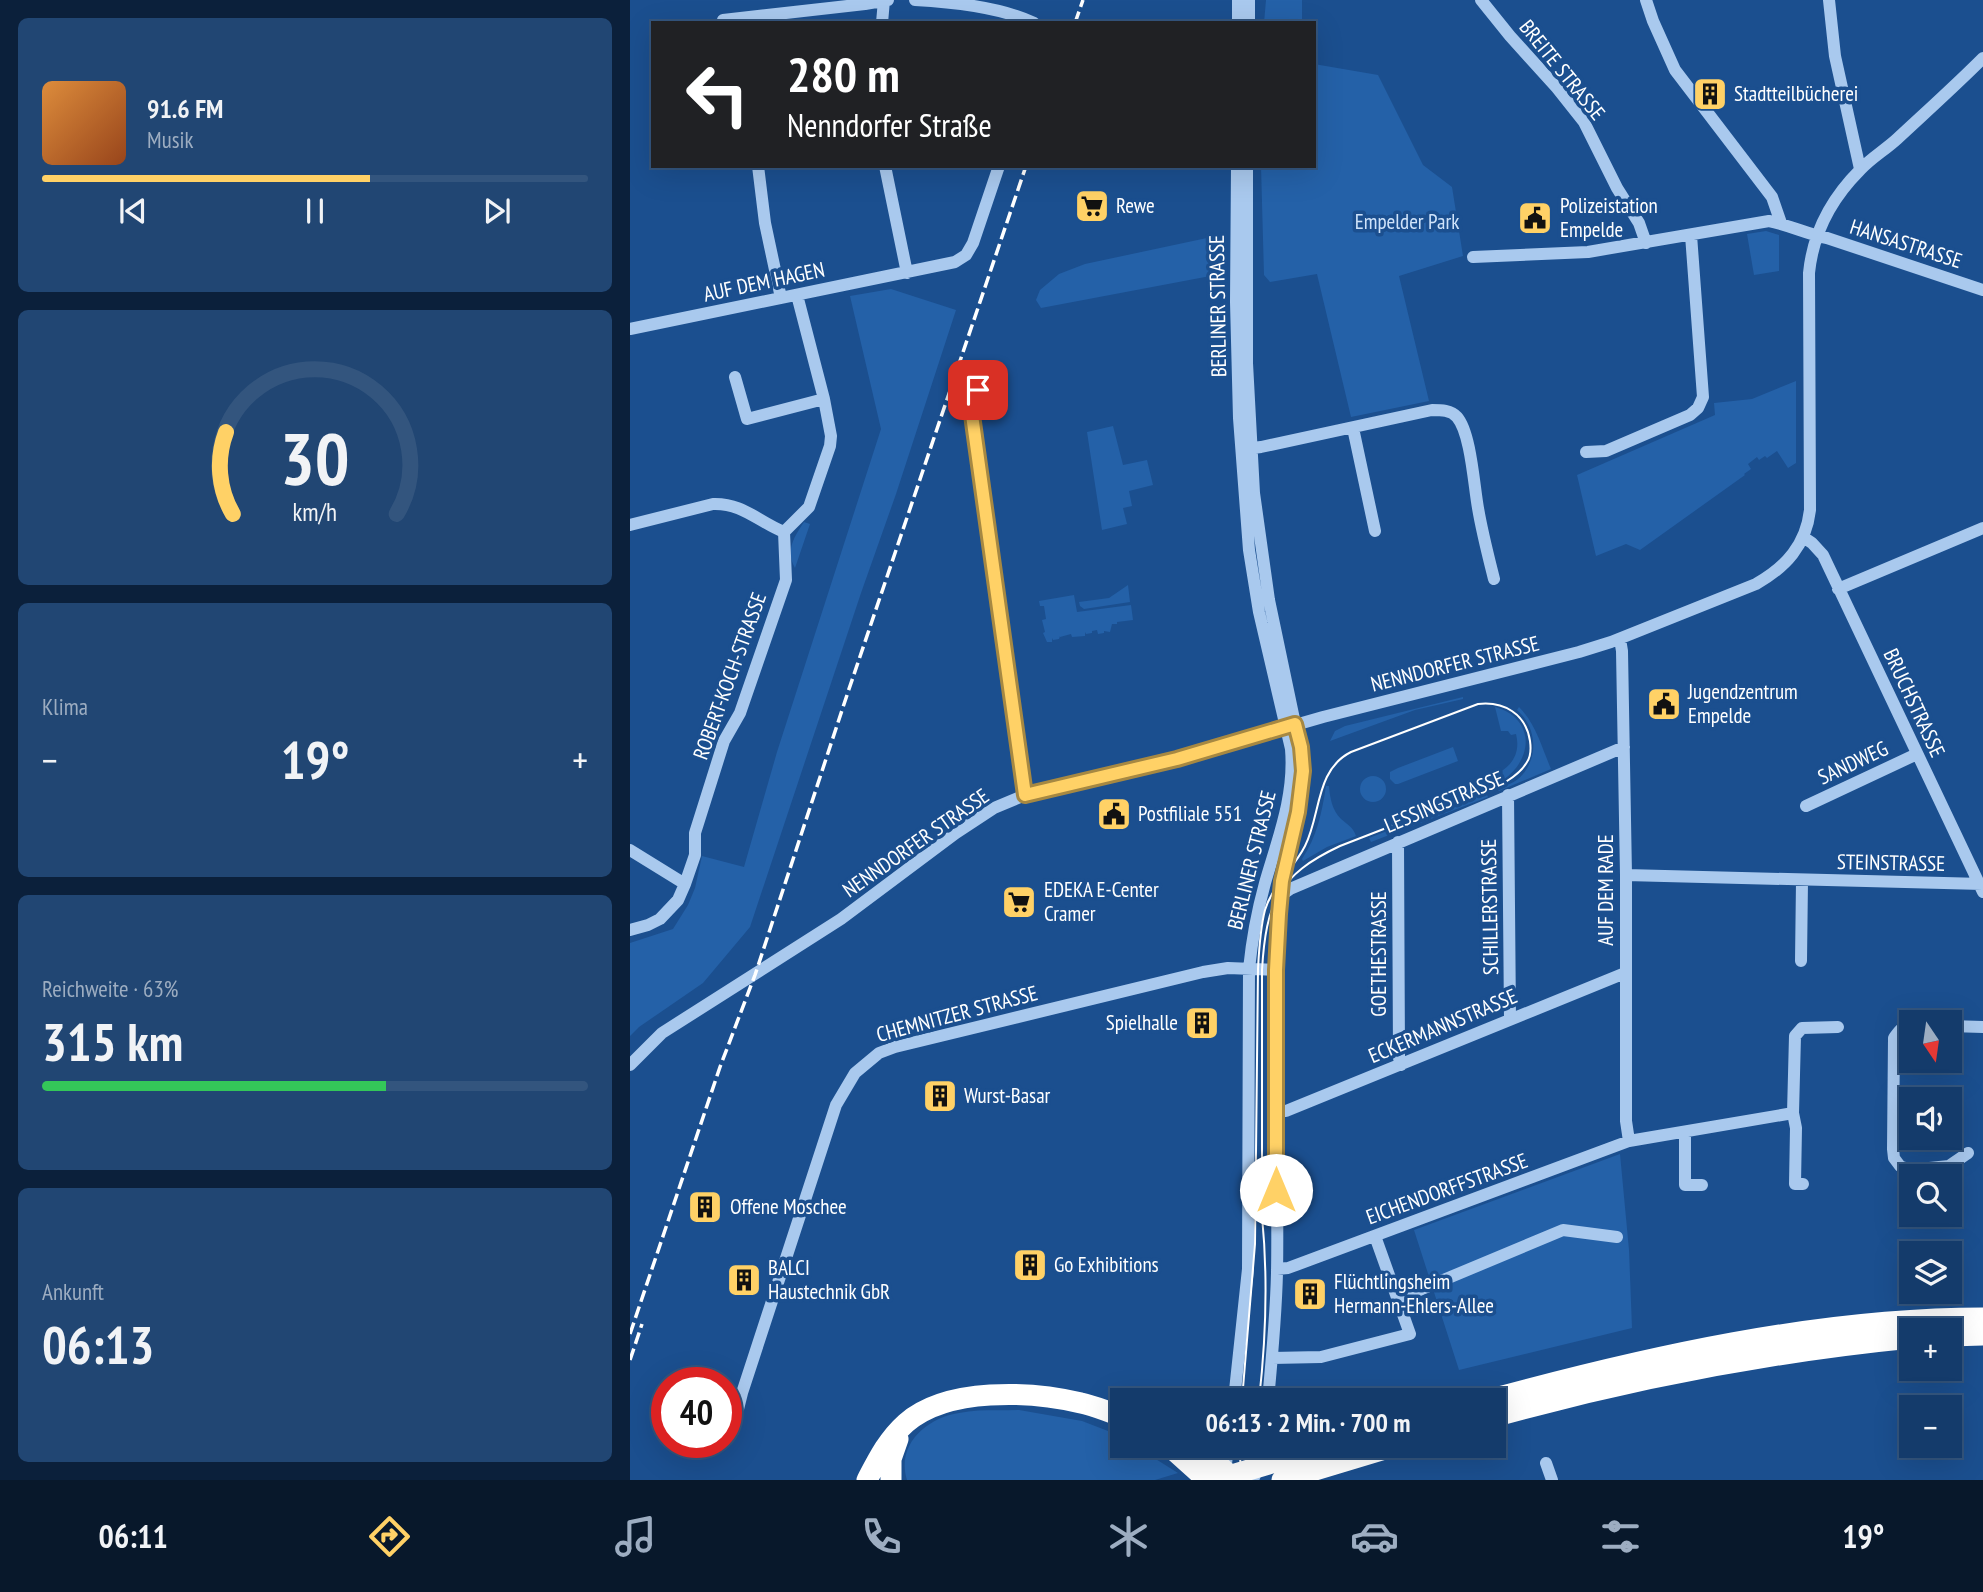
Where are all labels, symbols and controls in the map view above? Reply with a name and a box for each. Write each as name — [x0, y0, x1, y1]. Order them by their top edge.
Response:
street label: BREITE STRASSE — [1514, 14, 1611, 125]
text: 280 m — [787, 42, 900, 106]
icon: left — [672, 49, 763, 140]
building icon: Stadtteilbücherei — [1691, 75, 1729, 113]
place label: Stadtteilbücherei — [1734, 80, 1858, 107]
text: 91.6 FM — [147, 92, 223, 125]
text: Nenndorfer Straße — [787, 104, 992, 146]
text: Musik — [147, 125, 193, 154]
supermarket icon: Rewe — [1073, 187, 1111, 225]
icon: previous — [114, 192, 152, 230]
icon: pause — [296, 192, 334, 230]
icon: next — [478, 192, 516, 230]
place label: Rewe — [1116, 192, 1155, 219]
place label: Polizeistation Empelde — [1560, 192, 1658, 243]
public building icon: Polizeistation Empelde — [1516, 199, 1554, 237]
park label: Empelder Park — [1355, 208, 1459, 235]
street label: HANSASTRASSE — [1847, 213, 1966, 274]
street label: BERLINER STRASSE — [1203, 235, 1232, 377]
street label: AUF DEM HAGEN — [701, 255, 827, 308]
pin — [948, 360, 1008, 420]
icon: arrive — [959, 371, 997, 409]
text: 30 — [280, 410, 350, 504]
text: km/h — [293, 495, 337, 527]
street label: ROBERT-KOCH-STRASSE — [687, 589, 772, 763]
street label: NENNDORFER STRASSE — [1368, 630, 1542, 697]
street label: BRUCHSTRASSE — [1878, 644, 1951, 761]
place label: Jugendzentrum Empelde — [1687, 678, 1798, 729]
public building icon: Jugendzentrum Empelde — [1645, 685, 1683, 723]
text: Klima — [42, 692, 88, 721]
text: 19° — [281, 726, 349, 793]
text: − — [42, 735, 58, 784]
text: + — [572, 735, 588, 784]
street label: SANDWEG — [1813, 735, 1892, 790]
street label: LESSINGSTRASSE — [1380, 764, 1508, 839]
street label: NENNDORFER STRASSE — [837, 782, 994, 903]
street label: BERLINER STRASSE — [1221, 788, 1282, 932]
public building icon: Postfiliale 551 — [1095, 795, 1133, 833]
place label: Postfiliale 551 — [1138, 800, 1242, 827]
street label: AUF DEM RADE — [1592, 834, 1619, 946]
street label: SCHILLERSTRASSE — [1475, 839, 1504, 975]
street label: STEINSTRASSE — [1837, 848, 1945, 877]
place label: EDEKA E-Center Cramer — [1044, 876, 1159, 927]
supermarket icon: EDEKA E-Center Cramer — [1000, 883, 1038, 921]
street label: GOETHESTRASSE — [1365, 891, 1392, 1017]
text: Reichweite · 63% — [42, 974, 178, 1003]
street label: CHEMNITZER STRASSE — [873, 979, 1040, 1048]
street label: ECKERMANNSTRASSE — [1364, 982, 1521, 1069]
building icon: Spielhalle — [1183, 1004, 1221, 1042]
text: 315 km — [42, 1008, 183, 1075]
place label: Spielhalle — [1106, 1009, 1178, 1036]
north arrow — [1899, 1010, 1962, 1073]
map controls — [1899, 1010, 1962, 1458]
building icon: Wurst-Basar — [921, 1077, 959, 1115]
place label: Wurst-Basar — [964, 1082, 1051, 1109]
button: sound — [1899, 1087, 1962, 1150]
street label: EICHENDORFFSTRASSE — [1362, 1147, 1531, 1230]
position arrow — [1239, 1153, 1313, 1227]
button: search — [1899, 1164, 1962, 1227]
building icon: Offene Moschee — [686, 1188, 724, 1226]
place label: Offene Moschee — [730, 1193, 847, 1220]
button: layers — [1899, 1241, 1962, 1304]
building icon: Go Exhibitions — [1011, 1246, 1049, 1284]
place label: Go Exhibitions — [1054, 1251, 1159, 1278]
place label: BALCI Haustechnik GbR — [768, 1254, 890, 1305]
building icon: BALCI Haustechnik GbR — [725, 1261, 763, 1299]
place label: Flüchtlingsheim Hermann-Ehlers-Allee — [1334, 1268, 1494, 1319]
building icon: Flüchtlingsheim Hermann-Ehlers-Allee — [1291, 1275, 1329, 1313]
text: Ankunft — [42, 1277, 104, 1306]
text: 06:13 — [42, 1311, 154, 1378]
button: + — [1899, 1318, 1962, 1381]
speed limit sign: 40 — [651, 1367, 742, 1458]
button: − — [1899, 1395, 1962, 1458]
text: 06:13 · 2 Min. · 700 m — [1206, 1406, 1410, 1439]
icon: directions — [365, 1512, 414, 1561]
icon: music — [611, 1512, 660, 1561]
icon: phone — [857, 1512, 906, 1561]
icon: climate — [1104, 1512, 1153, 1561]
icon: car — [1350, 1512, 1399, 1561]
icon: filters — [1596, 1512, 1645, 1561]
text: 06:11 — [99, 1515, 168, 1557]
text: 19° — [1842, 1515, 1884, 1557]

